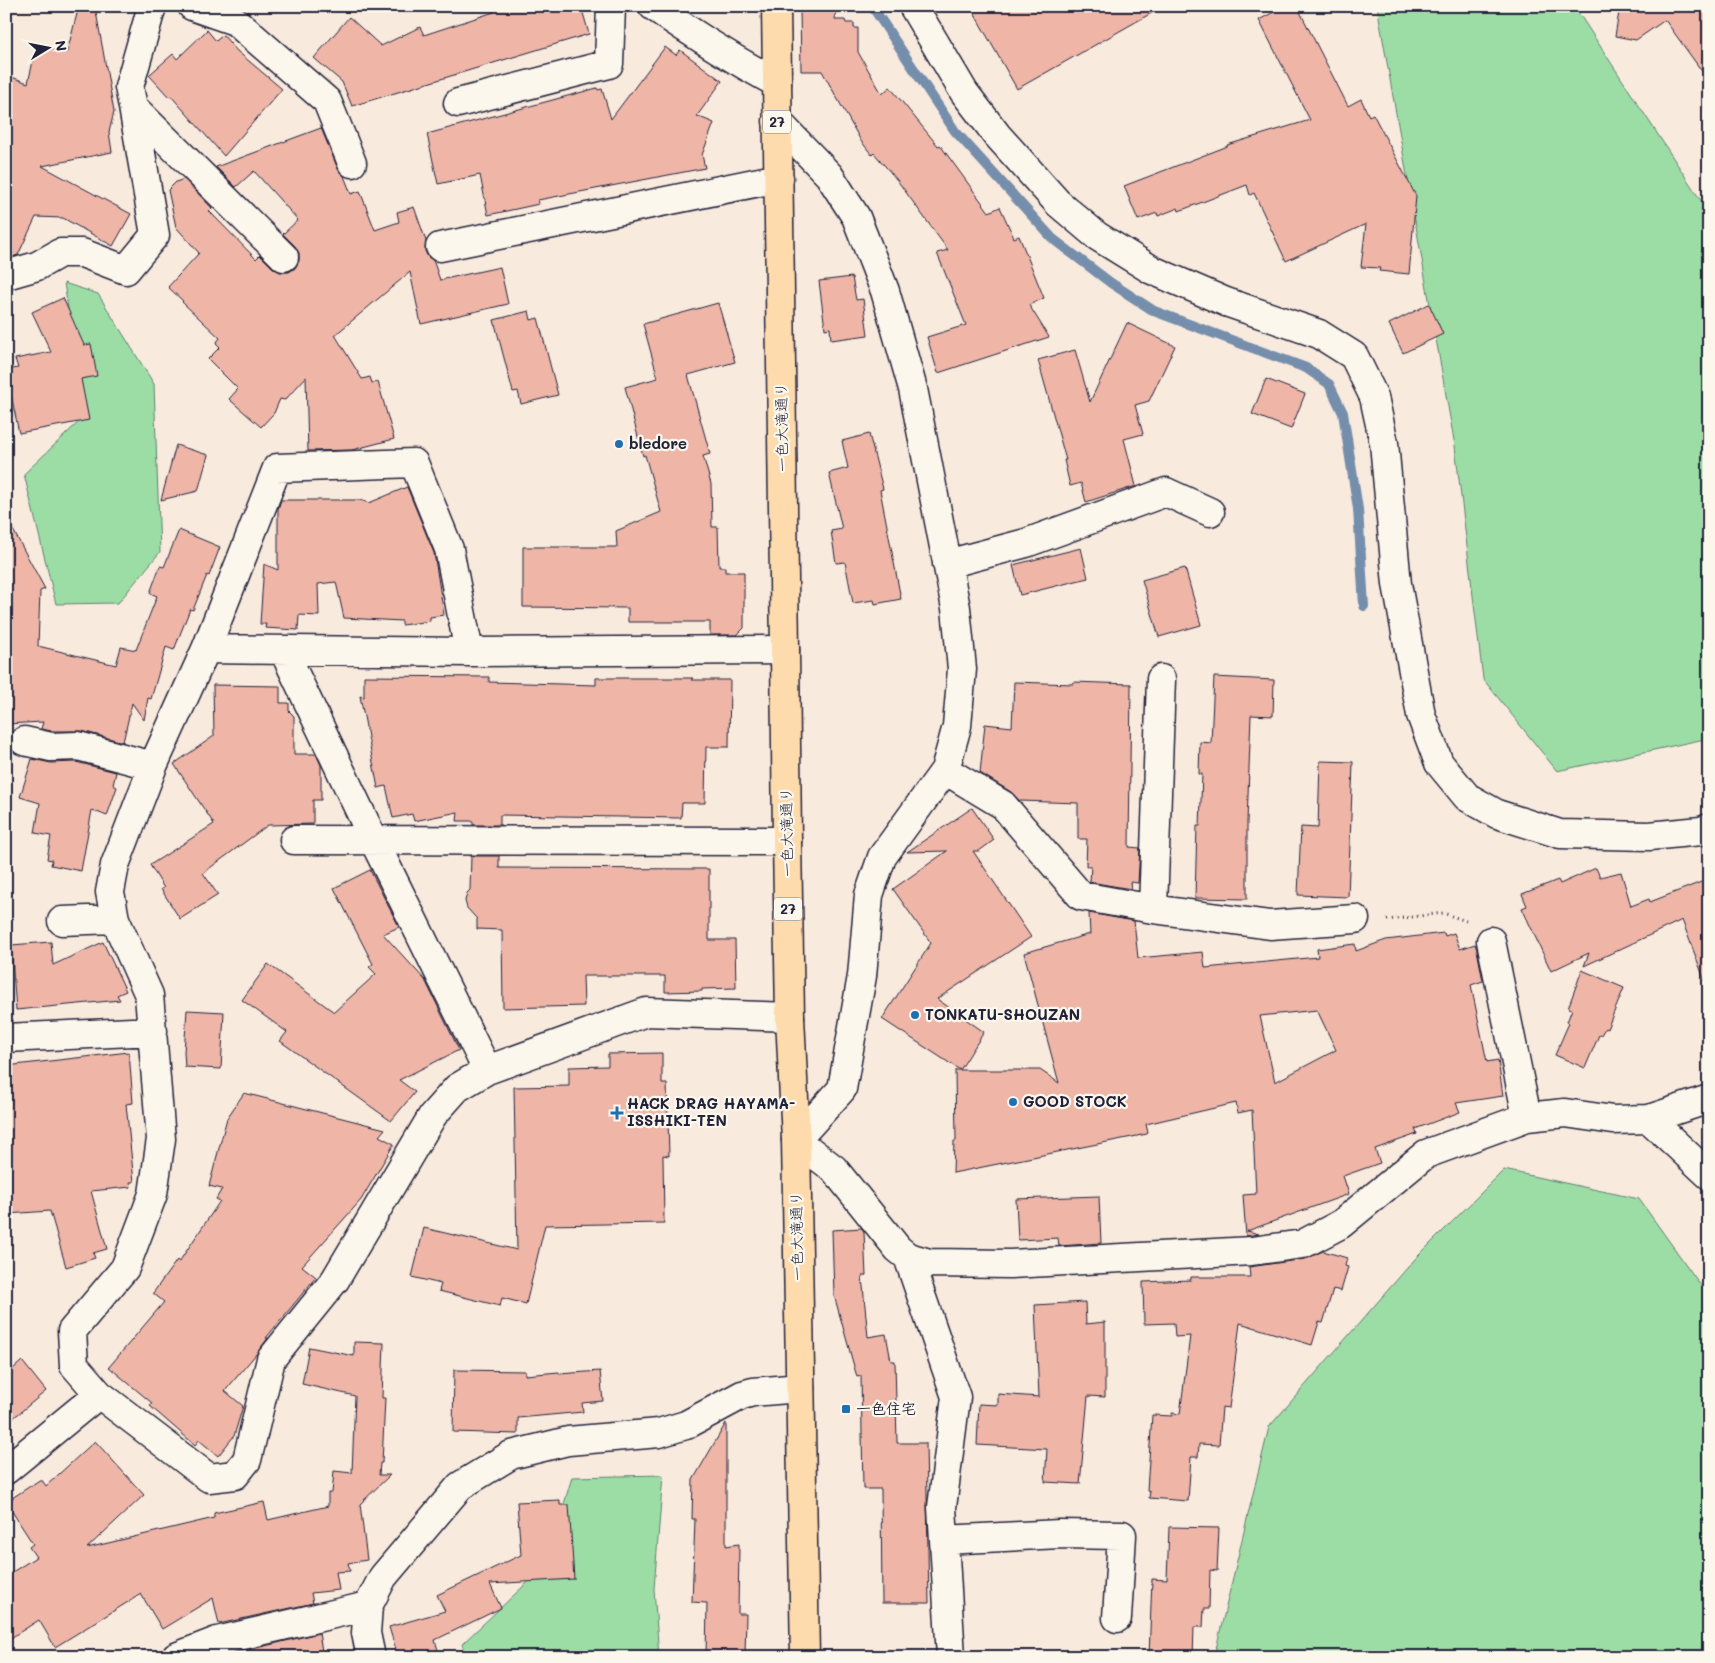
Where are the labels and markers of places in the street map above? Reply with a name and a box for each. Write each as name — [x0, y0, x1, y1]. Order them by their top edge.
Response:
place label: bledore — [629, 433, 687, 453]
marker: bledore — [613, 438, 625, 450]
place label: TONKATU-SHOUZAN — [925, 1004, 1080, 1024]
marker: TONKATU-SHOUZAN — [909, 1009, 921, 1021]
place label: GOOD STOCK — [1023, 1091, 1127, 1111]
place label: HACK DRAG HAYAMA- ISSHIKI-TEN — [627, 1093, 795, 1130]
marker: GOOD STOCK — [1007, 1096, 1019, 1108]
marker: HACK DRAG HAYAMA- ISSHIKI-TEN — [611, 1107, 623, 1119]
place label: 一色住宅 — [856, 1398, 916, 1418]
marker: 一色住宅 — [840, 1403, 852, 1415]

